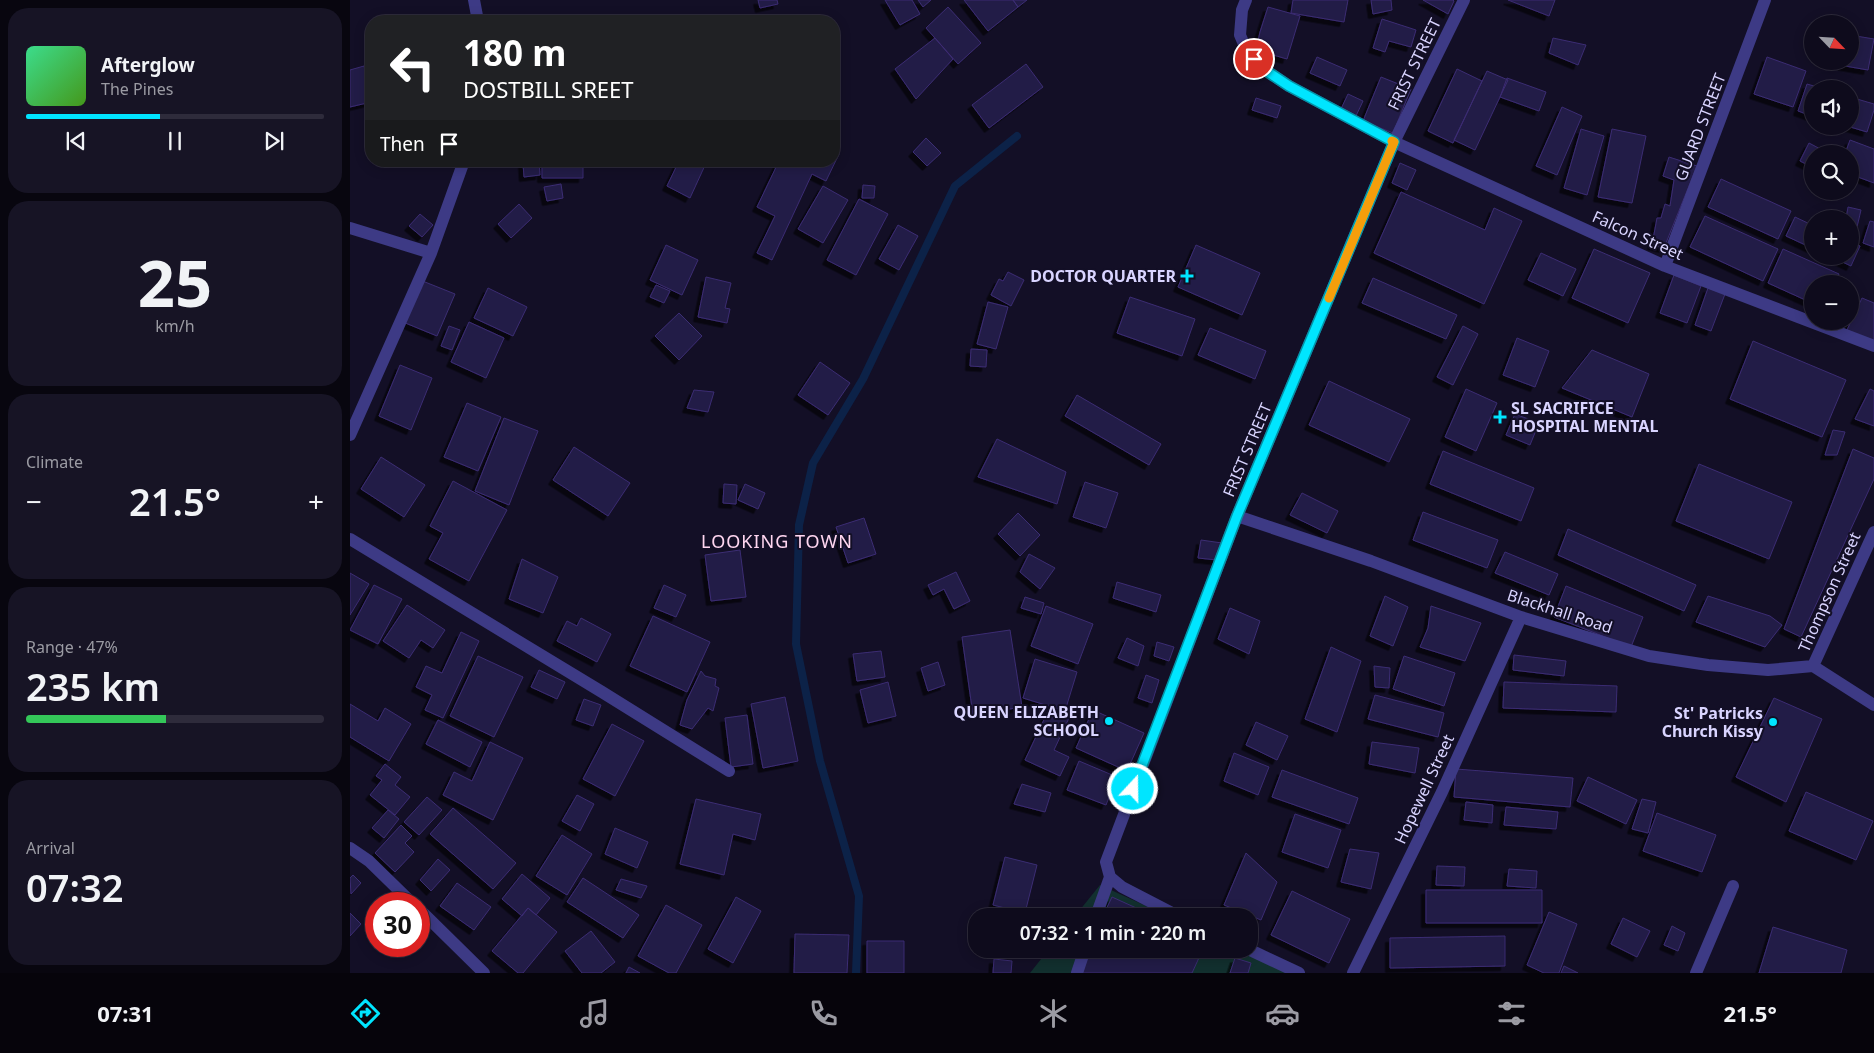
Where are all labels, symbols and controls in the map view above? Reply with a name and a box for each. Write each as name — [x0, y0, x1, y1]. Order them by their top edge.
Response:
street label: FRIST STREET — [1382, 14, 1446, 114]
north arrow — [1804, 15, 1859, 70]
map controls — [1804, 15, 1859, 330]
text: 180 m — [463, 29, 566, 76]
icon: left — [380, 35, 445, 100]
pin — [1233, 38, 1275, 80]
icon: arrive — [1240, 45, 1268, 73]
text: Afterglow — [101, 52, 195, 78]
street label: GUARD STREET — [1669, 70, 1731, 184]
text: DOSTBILL SREET — [463, 74, 634, 104]
text: The Pines — [101, 78, 173, 100]
button: sound — [1804, 80, 1859, 135]
icon: previous — [62, 127, 90, 155]
icon: pause — [161, 127, 189, 155]
icon: next — [260, 127, 288, 155]
icon: arrive — [435, 130, 463, 158]
text: Then — [380, 131, 425, 157]
button: search — [1804, 145, 1859, 200]
street label: Falcon Street — [1589, 205, 1687, 265]
button: + — [1804, 210, 1859, 265]
text: 25 — [138, 238, 212, 326]
place label: DOCTOR QUARTER — [1030, 265, 1176, 287]
marker: DOCTOR QUARTER — [1180, 269, 1194, 283]
button: − — [1804, 275, 1859, 330]
text: km/h — [155, 315, 195, 337]
place label: SL SACRIFICE HOSPITAL MENTAL — [1511, 397, 1658, 437]
street label: FRIST STREET — [1217, 400, 1277, 500]
marker: SL SACRIFICE HOSPITAL MENTAL — [1493, 410, 1507, 424]
text: Climate — [26, 451, 83, 473]
text: 21.5° — [129, 475, 221, 527]
text: − — [26, 482, 42, 520]
text: + — [308, 482, 324, 520]
street label: Thompson Street — [1793, 528, 1865, 656]
district label: LOOKING TOWN — [701, 529, 853, 553]
street label: Blackhall Road — [1505, 584, 1615, 638]
text: Range · 47% — [26, 636, 118, 658]
text: 235 km — [26, 660, 160, 712]
place label: QUEEN ELIZABETH SCHOOL — [954, 701, 1099, 741]
place label: St' Patricks Church Kissy — [1662, 702, 1764, 742]
marker: QUEEN ELIZABETH SCHOOL — [1103, 715, 1115, 727]
marker: St' Patricks Church Kissy — [1767, 716, 1779, 728]
street label: Hopewell Street — [1389, 730, 1459, 847]
position arrow — [1106, 762, 1158, 814]
text: Arrival — [26, 837, 75, 859]
text: 07:32 — [26, 861, 123, 913]
speed limit sign: 30 — [365, 892, 430, 957]
text: 07:32 · 1 min · 220 m — [1020, 920, 1206, 946]
icon: directions — [348, 996, 383, 1031]
icon: music — [577, 996, 612, 1031]
icon: phone — [806, 996, 841, 1031]
icon: climate — [1036, 996, 1071, 1031]
icon: car — [1265, 996, 1300, 1031]
icon: filters — [1494, 996, 1529, 1031]
text: 07:31 — [97, 998, 154, 1028]
text: 21.5° — [1724, 998, 1777, 1028]

